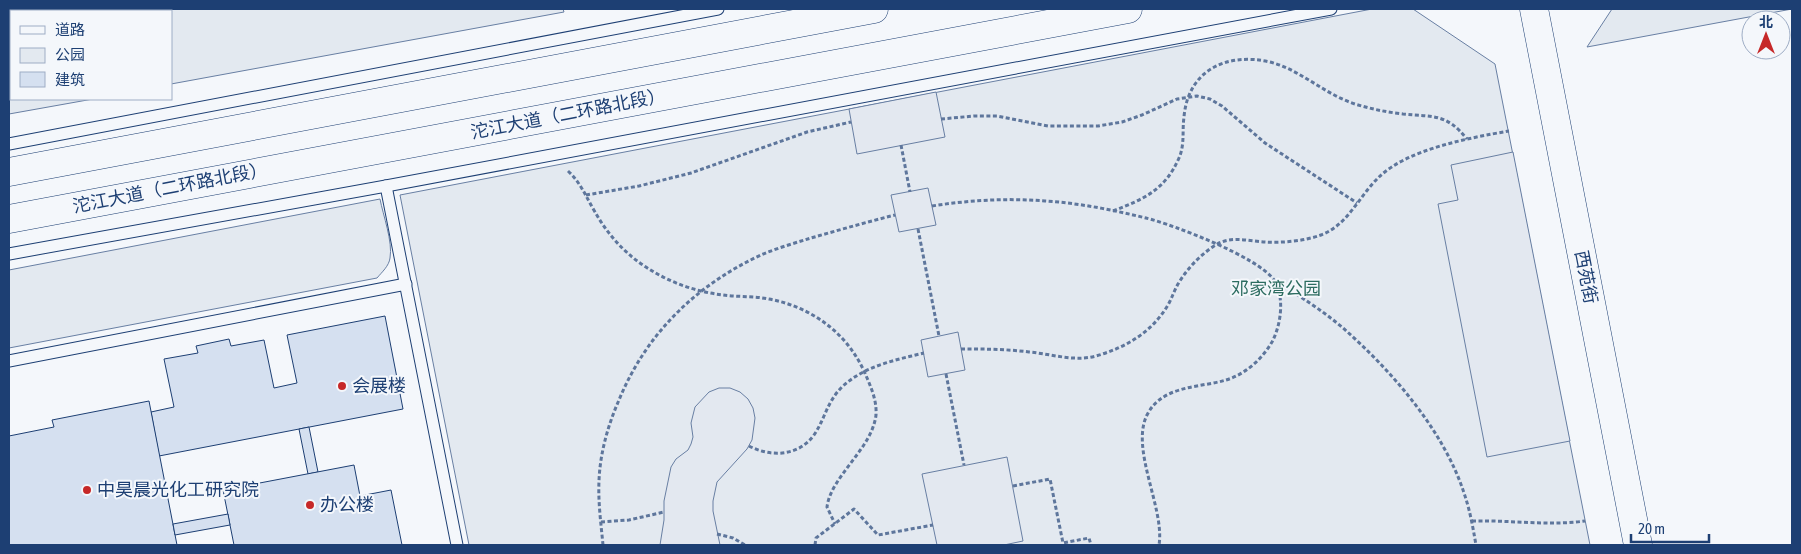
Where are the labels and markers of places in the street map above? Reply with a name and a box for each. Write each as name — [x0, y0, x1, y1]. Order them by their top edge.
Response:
place label: 会展楼 — [352, 375, 406, 396]
marker: 会展楼 — [336, 380, 348, 392]
place label: 中昊晨光化工研究院 — [97, 479, 259, 500]
marker: 中昊晨光化工研究院 — [81, 484, 93, 496]
place label: 办公楼 — [320, 494, 374, 515]
marker: 办公楼 — [304, 499, 316, 511]

